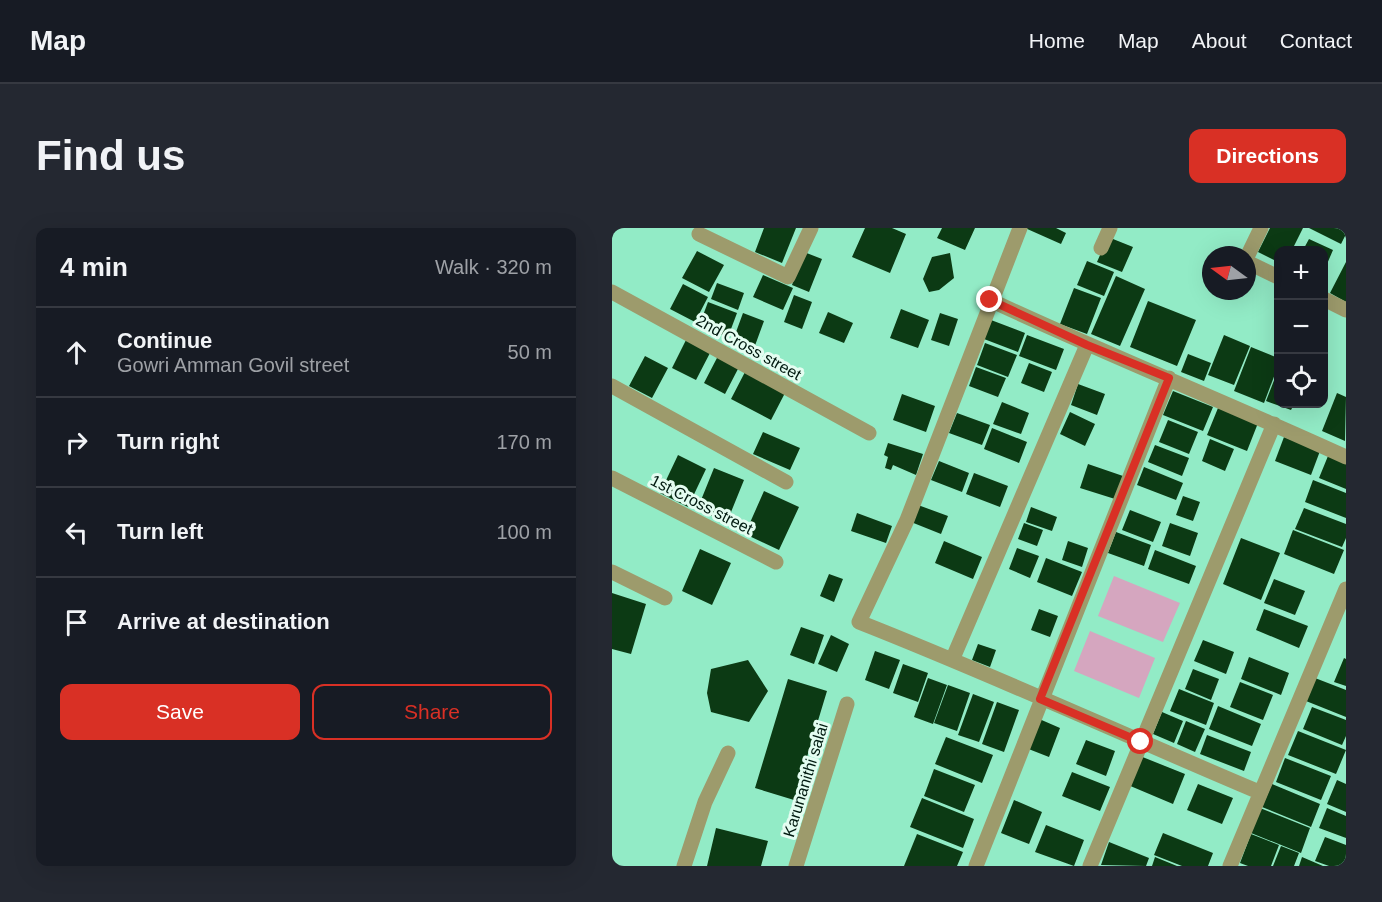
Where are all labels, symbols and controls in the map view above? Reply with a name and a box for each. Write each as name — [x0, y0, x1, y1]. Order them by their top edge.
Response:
text: Map — [30, 25, 86, 56]
text: Home — [1029, 29, 1085, 52]
text: Map — [1118, 29, 1159, 52]
text: About — [1192, 29, 1247, 52]
text: Contact — [1280, 29, 1352, 52]
button: Directions — [1189, 129, 1346, 183]
text: Find us — [36, 132, 185, 179]
north arrow — [1202, 246, 1256, 300]
map controls — [1274, 246, 1328, 408]
button: + — [1274, 246, 1328, 300]
text: 4 min — [60, 252, 128, 282]
text: Walk · 320 m — [435, 256, 552, 278]
route end — [976, 286, 1002, 312]
button: − — [1274, 300, 1328, 354]
street label: 2nd Cross street — [693, 312, 805, 384]
text: Continue — [117, 328, 212, 353]
icon: ahead — [60, 336, 93, 369]
text: 50 m — [508, 341, 552, 363]
text: Gowri Amman Govil street — [117, 354, 349, 376]
button: locate — [1274, 354, 1328, 408]
icon: right — [60, 426, 93, 459]
text: Turn right — [117, 429, 219, 454]
text: 170 m — [496, 431, 552, 453]
street label: 1st Cross street — [648, 471, 756, 538]
icon: left — [60, 516, 93, 549]
text: Turn left — [117, 519, 203, 544]
text: 100 m — [496, 521, 552, 543]
icon: arrive — [60, 606, 93, 639]
text: Arrive at destination — [117, 609, 330, 634]
button: Save — [60, 684, 300, 740]
button: Share — [312, 684, 552, 740]
street label: Karunanithi salai — [780, 721, 831, 839]
route start — [1127, 728, 1153, 754]

